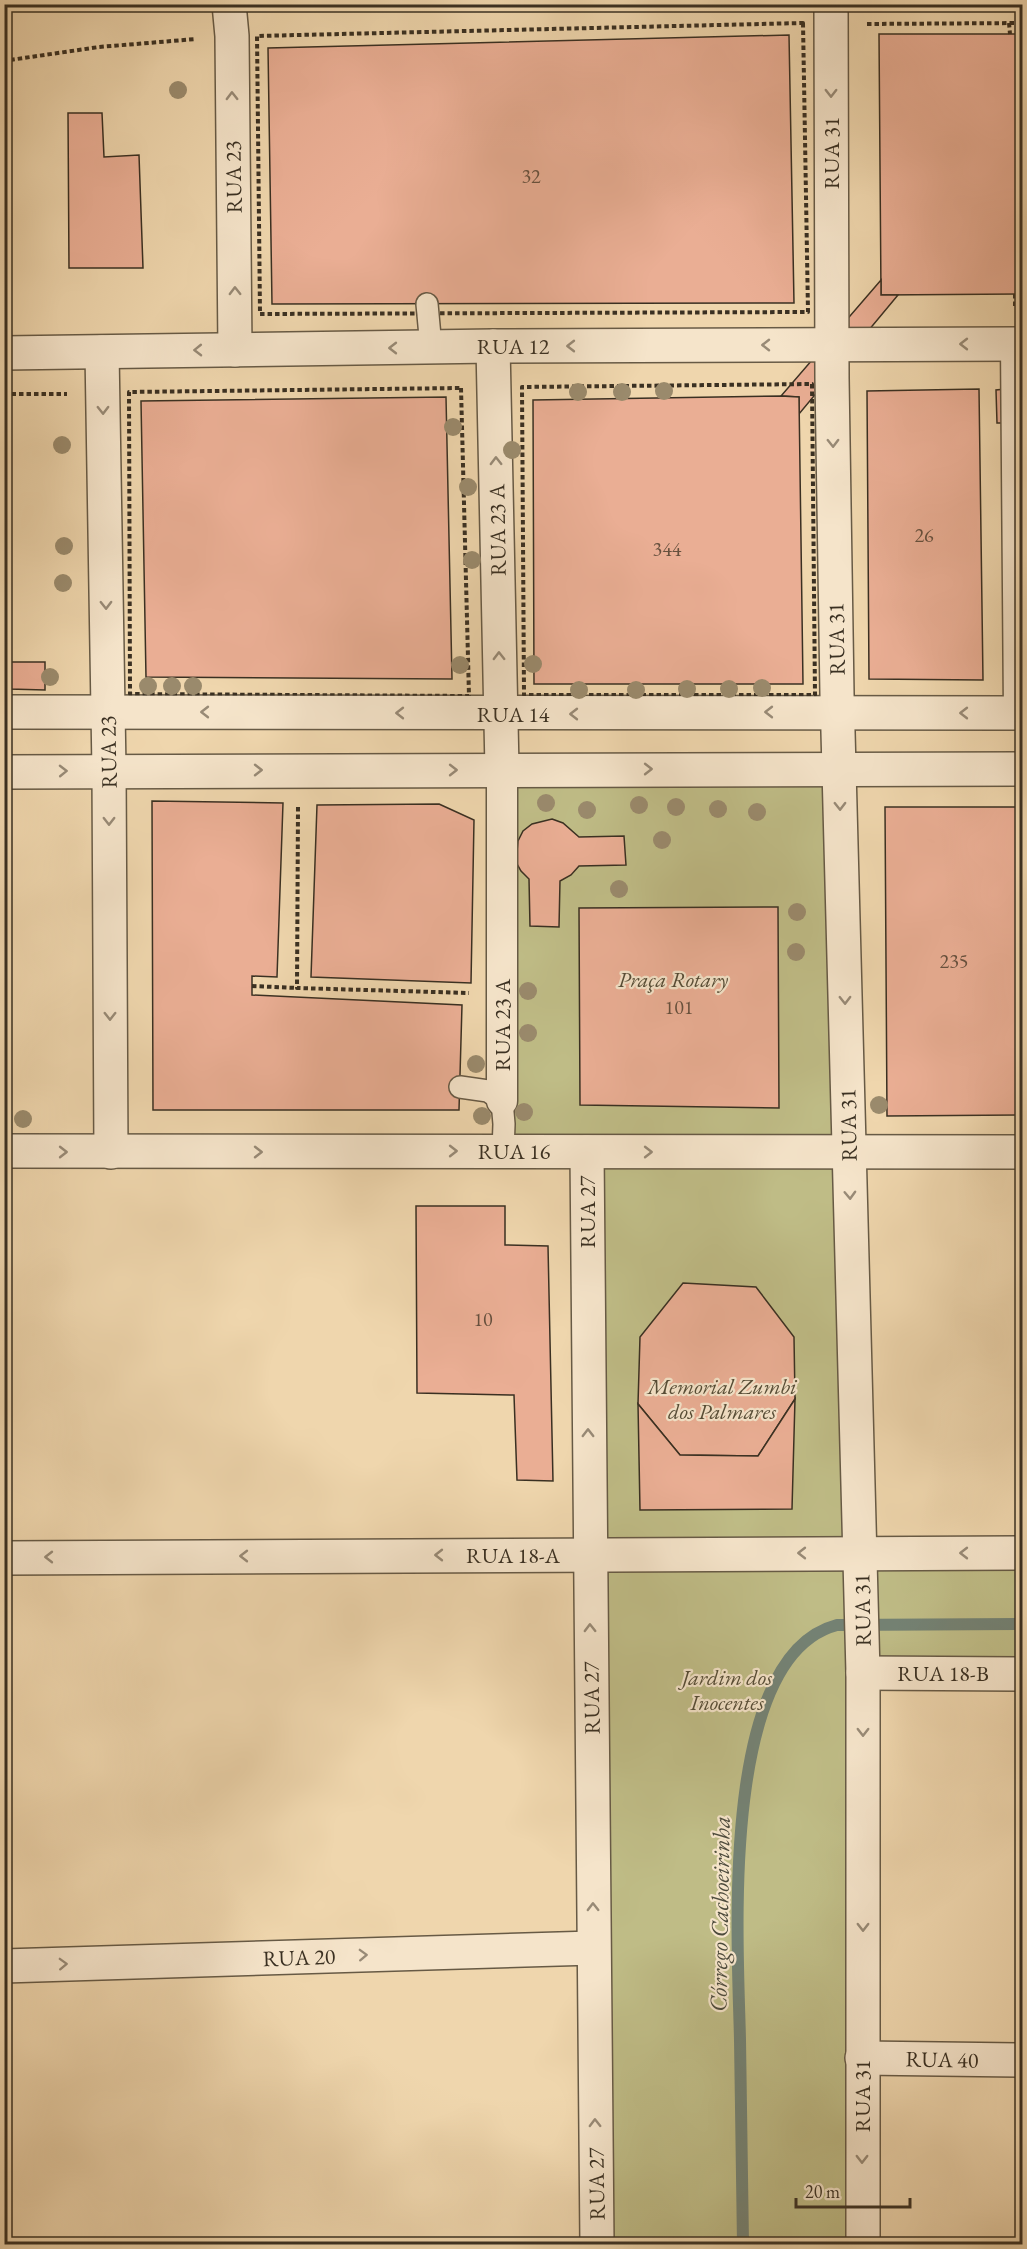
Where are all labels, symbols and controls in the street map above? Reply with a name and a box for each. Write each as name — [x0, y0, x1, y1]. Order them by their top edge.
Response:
one-way arrow — [825, 89, 837, 98]
one-way arrow — [226, 92, 238, 101]
street label: RUA 31 — [817, 117, 846, 189]
street label: RUA 23 — [218, 140, 249, 214]
house number: 32 — [521, 163, 541, 189]
one-way arrow — [229, 287, 241, 296]
street label: RUA 12 — [477, 332, 550, 361]
one-way arrow — [960, 338, 969, 350]
one-way arrow — [762, 339, 771, 351]
one-way arrow — [567, 340, 576, 352]
one-way arrow — [388, 341, 397, 354]
one-way arrow — [193, 344, 202, 357]
one-way arrow — [97, 406, 109, 415]
one-way arrow — [827, 438, 839, 447]
one-way arrow — [490, 456, 503, 465]
street label: RUA 23 A — [482, 483, 513, 576]
house number: 26 — [914, 522, 934, 548]
house number: 344 — [653, 536, 682, 562]
one-way arrow — [100, 601, 112, 610]
street label: RUA 31 — [821, 602, 852, 676]
one-way arrow — [493, 651, 505, 660]
street label: RUA 14 — [477, 700, 550, 729]
one-way arrow — [200, 706, 209, 718]
one-way arrow — [765, 706, 774, 719]
one-way arrow — [395, 707, 404, 719]
one-way arrow — [960, 707, 969, 719]
one-way arrow — [570, 708, 579, 720]
street label: RUA 23 — [93, 715, 124, 789]
one-way arrow — [643, 763, 652, 775]
one-way arrow — [253, 764, 262, 776]
one-way arrow — [448, 764, 457, 776]
one-way arrow — [58, 765, 67, 777]
one-way arrow — [834, 801, 846, 810]
one-way arrow — [103, 817, 115, 826]
house number: 235 — [940, 948, 968, 974]
park label: Praça Rotary — [618, 965, 728, 994]
street label: RUA 23 A — [488, 978, 517, 1071]
house number: 101 — [665, 994, 693, 1020]
one-way arrow — [839, 996, 851, 1005]
one-way arrow — [104, 1012, 116, 1021]
street label: RUA 31 — [833, 1088, 864, 1162]
street label: RUA 16 — [478, 1137, 551, 1166]
one-way arrow — [448, 1145, 457, 1157]
one-way arrow — [58, 1146, 67, 1158]
one-way arrow — [253, 1146, 262, 1158]
one-way arrow — [643, 1146, 652, 1158]
street label: RUA 27 — [573, 1175, 602, 1248]
one-way arrow — [843, 1191, 856, 1200]
house number: 10 — [473, 1306, 493, 1332]
park label: Memorial Zumbi dos Palmares — [646, 1372, 798, 1426]
one-way arrow — [582, 1429, 594, 1438]
street label: RUA 18-A — [466, 1541, 561, 1570]
one-way arrow — [797, 1547, 806, 1559]
one-way arrow — [960, 1547, 969, 1559]
one-way arrow — [434, 1549, 443, 1561]
one-way arrow — [240, 1550, 249, 1562]
one-way arrow — [45, 1551, 54, 1563]
street label: RUA 31 — [847, 1573, 878, 1647]
one-way arrow — [584, 1624, 596, 1633]
street label: RUA 18-B — [897, 1659, 989, 1688]
street label: RUA 27 — [576, 1661, 607, 1735]
park label: Jardim dos Inocentes — [677, 1663, 773, 1717]
one-way arrow — [857, 1727, 869, 1736]
water label: Córrego Cachoeirinha — [702, 1816, 737, 2012]
one-way arrow — [586, 1903, 599, 1912]
one-way arrow — [857, 1922, 869, 1931]
street label: RUA 20 — [262, 1942, 336, 1973]
one-way arrow — [358, 1949, 367, 1961]
one-way arrow — [58, 1958, 67, 1970]
street label: RUA 40 — [905, 2044, 979, 2075]
street label: RUA 31 — [848, 2060, 877, 2132]
one-way arrow — [589, 2119, 601, 2128]
street label: RUA 27 — [581, 2147, 612, 2221]
one-way arrow — [856, 2154, 868, 2163]
scale bar — [796, 2171, 910, 2209]
text: 20 m — [805, 2180, 840, 2203]

